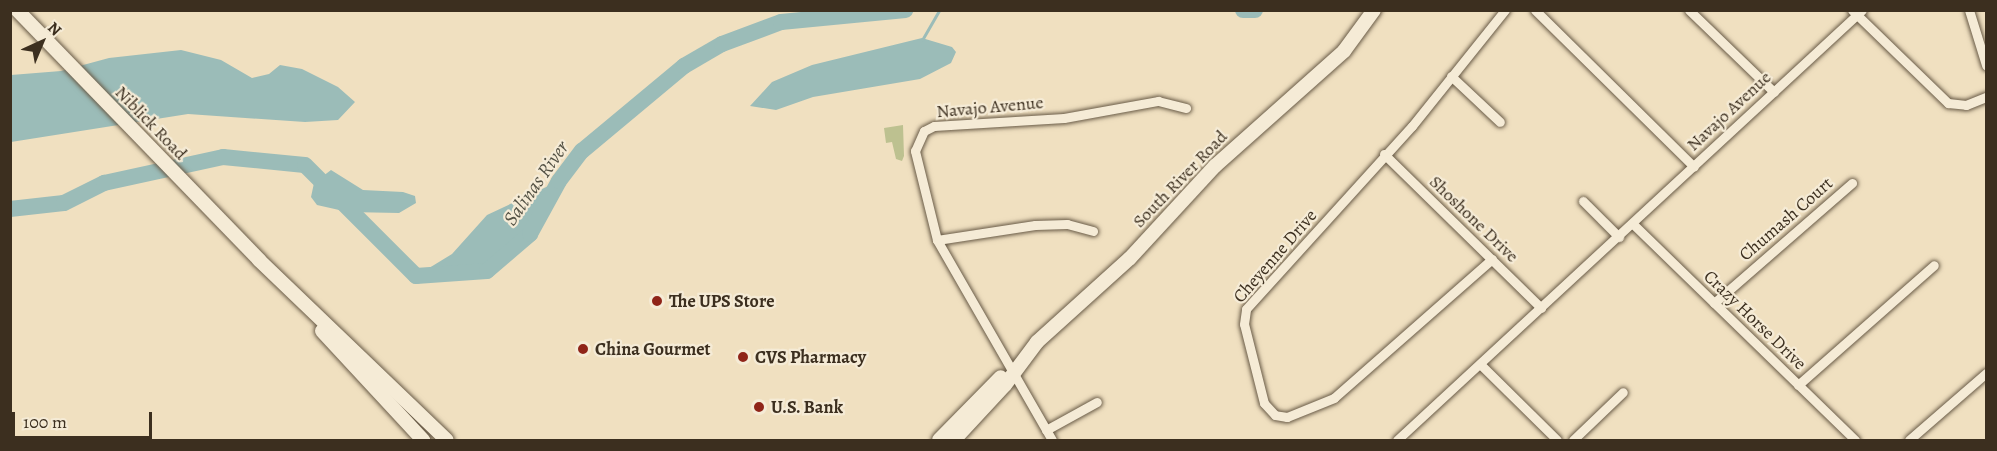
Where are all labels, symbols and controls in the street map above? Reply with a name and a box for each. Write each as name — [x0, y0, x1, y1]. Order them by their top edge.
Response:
north arrow — [12, 12, 72, 72]
text: N — [43, 17, 66, 41]
street label: Navajo Avenue — [1682, 66, 1776, 156]
street label: Niblick Road — [111, 82, 191, 164]
street label: Navajo Avenue — [936, 92, 1044, 122]
street label: South River Road — [1128, 126, 1232, 232]
water label: Salinas River — [498, 136, 574, 230]
street label: Shoshone Drive — [1425, 171, 1523, 267]
street label: Chumash Court — [1735, 173, 1837, 265]
street label: Cheyenne Drive — [1229, 205, 1321, 307]
street label: Crazy Horse Drive — [1699, 266, 1811, 374]
place label: The UPS Store — [669, 290, 774, 312]
marker: The UPS Store — [650, 294, 664, 308]
place label: China Gourmet — [595, 338, 711, 360]
marker: China Gourmet — [576, 342, 590, 356]
place label: CVS Pharmacy — [755, 346, 866, 368]
marker: CVS Pharmacy — [736, 350, 750, 364]
place label: U.S. Bank — [771, 396, 843, 418]
scale bar — [15, 400, 154, 438]
marker: U.S. Bank — [752, 400, 766, 414]
text: 100 m — [23, 410, 67, 434]

